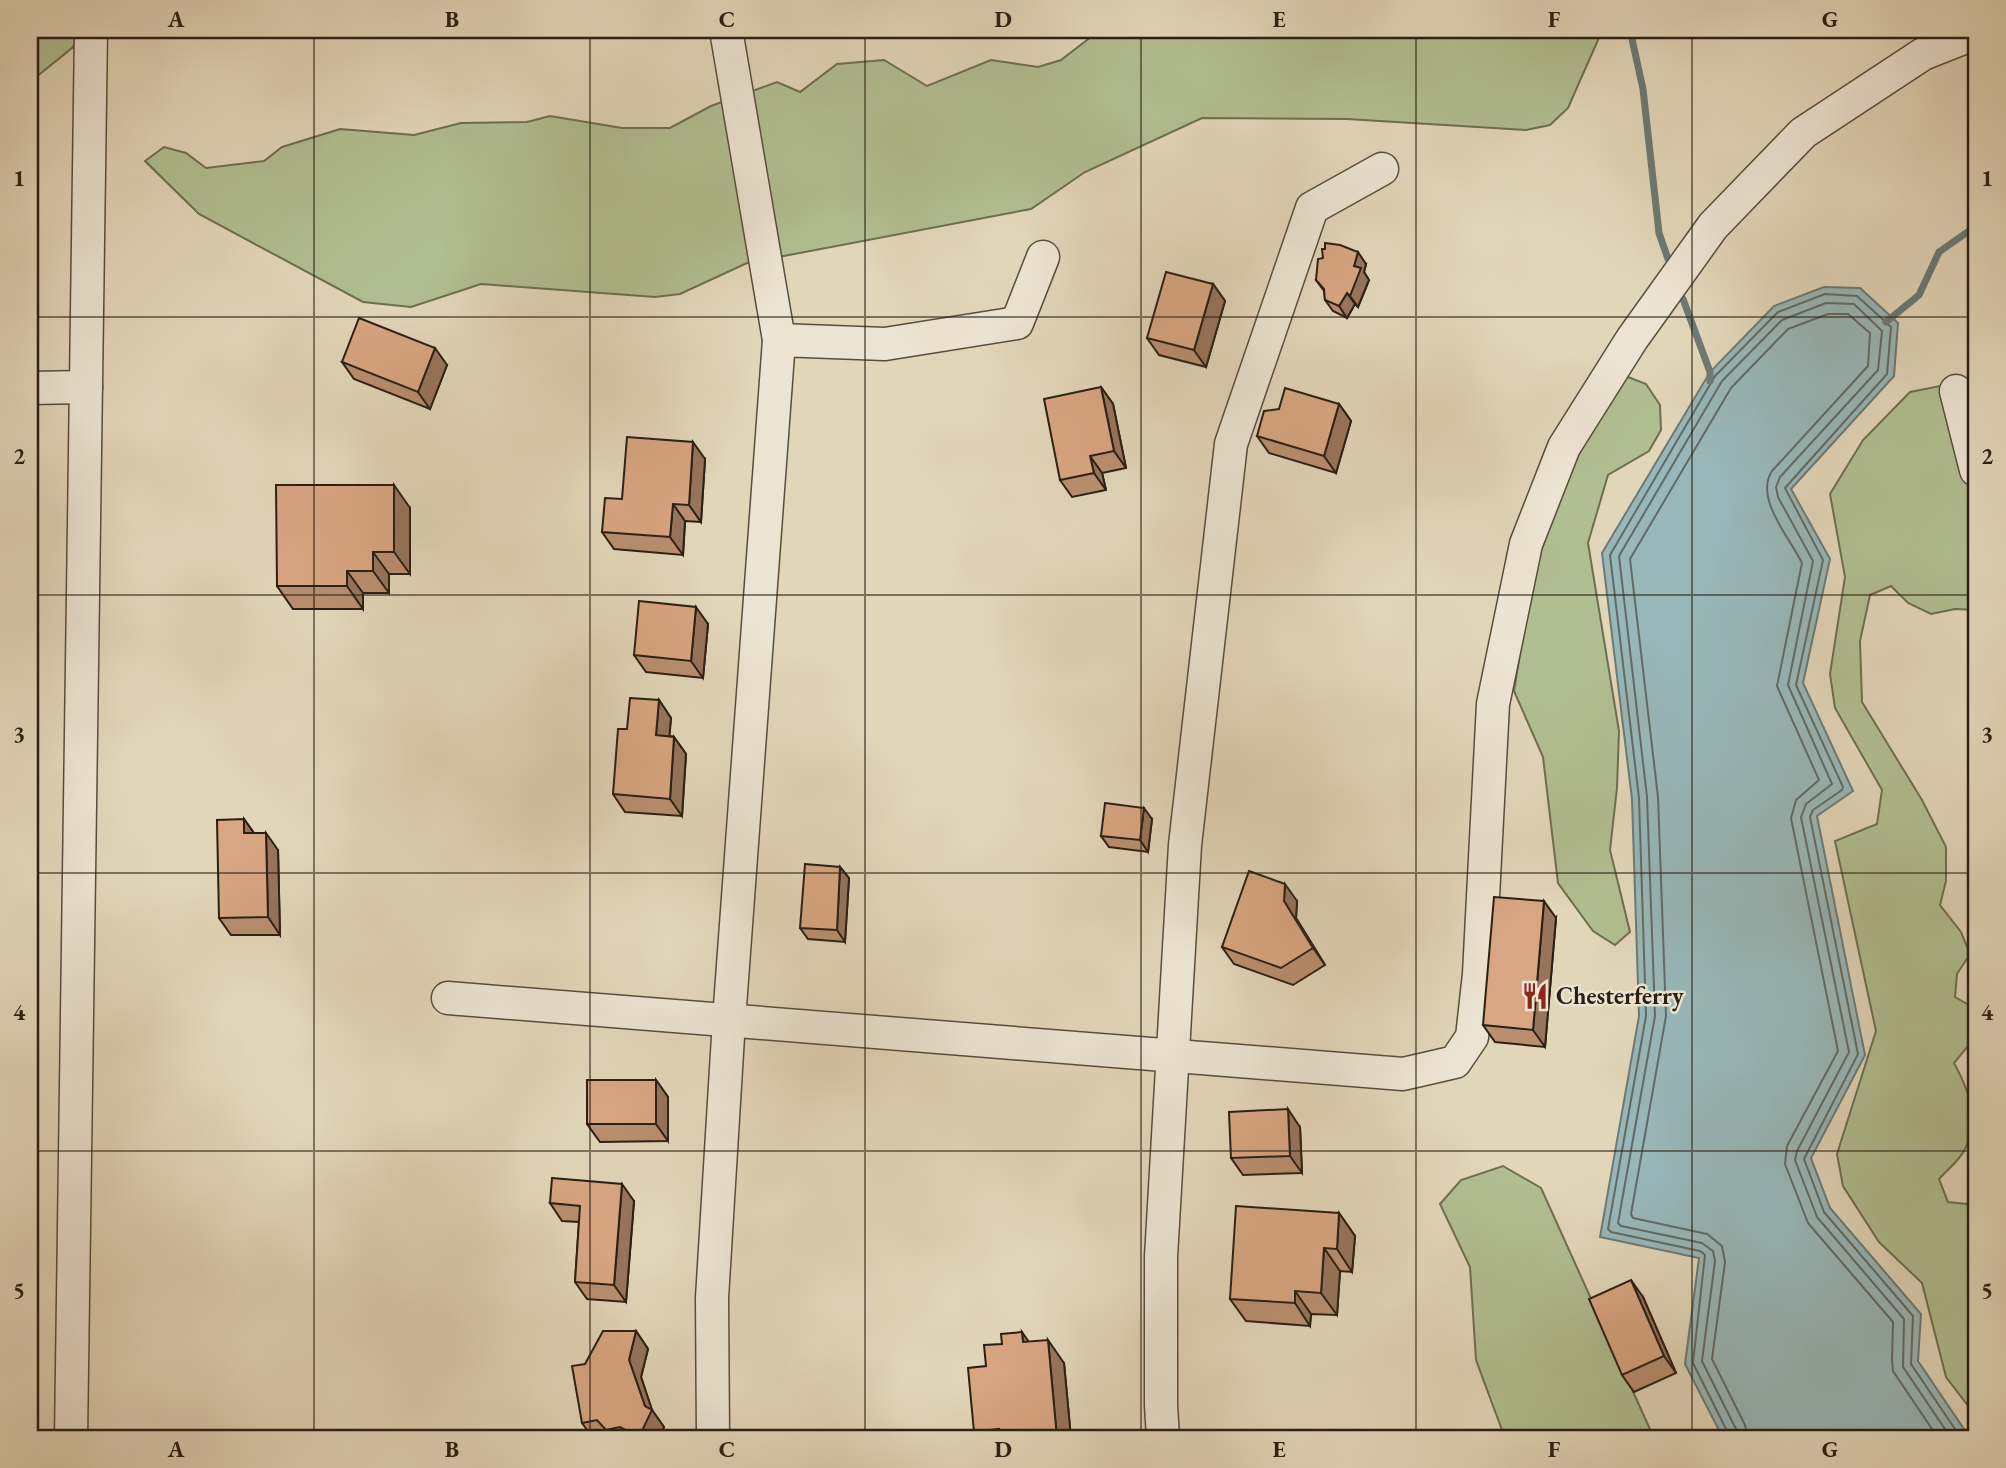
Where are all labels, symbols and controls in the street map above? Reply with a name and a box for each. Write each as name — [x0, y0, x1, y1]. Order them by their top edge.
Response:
text: A — [167, 4, 185, 34]
text: B — [445, 4, 459, 34]
text: C — [719, 4, 735, 34]
text: D — [994, 4, 1012, 34]
text: E — [1272, 4, 1286, 34]
text: F — [1548, 4, 1561, 34]
text: G — [1822, 4, 1838, 34]
text: 1 — [13, 163, 25, 193]
text: 1 — [1981, 163, 1993, 193]
text: 2 — [13, 441, 25, 471]
text: 2 — [1981, 441, 1993, 471]
text: 3 — [13, 719, 25, 749]
text: 3 — [1981, 719, 1993, 749]
place label: Chesterferry — [1556, 980, 1684, 1012]
restaurant icon: Chesterferry — [1520, 981, 1550, 1011]
text: 4 — [13, 997, 26, 1027]
text: 4 — [1981, 997, 1994, 1027]
text: 5 — [13, 1275, 25, 1305]
text: 5 — [1981, 1275, 1993, 1305]
text: A — [167, 1434, 185, 1464]
text: B — [445, 1434, 459, 1464]
text: C — [719, 1434, 735, 1464]
text: D — [994, 1434, 1012, 1464]
text: E — [1272, 1434, 1286, 1464]
text: F — [1548, 1434, 1561, 1464]
text: G — [1822, 1434, 1838, 1464]

